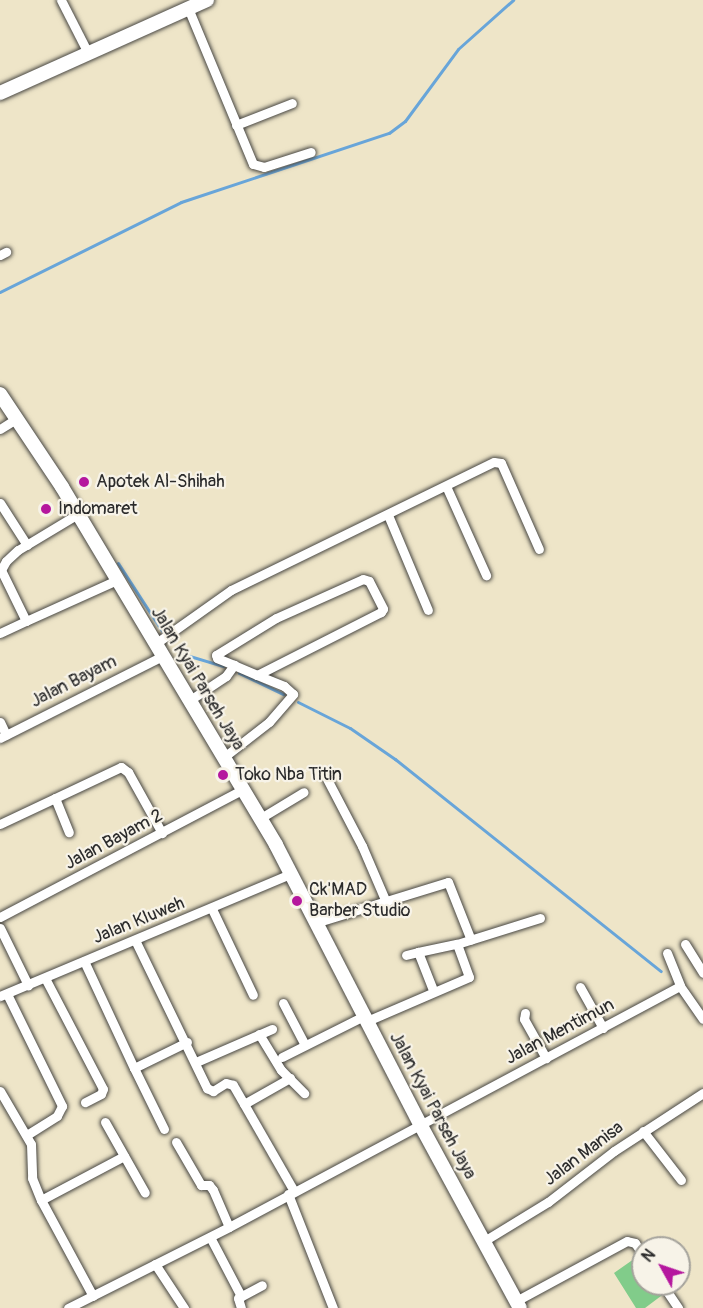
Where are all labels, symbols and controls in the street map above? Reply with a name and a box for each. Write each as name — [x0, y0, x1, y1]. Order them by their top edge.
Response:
place label: Apotek Al-Shihah — [96, 471, 225, 493]
marker: Apotek Al-Shihah — [77, 475, 91, 489]
place label: Indomaret — [58, 498, 137, 520]
marker: Indomaret — [39, 502, 53, 516]
street label: Jalan Kyai Parseh Jaya — [146, 603, 248, 755]
street label: Jalan Bayam — [27, 651, 121, 713]
place label: Toko Nba Titin — [235, 764, 342, 786]
marker: Toko Nba Titin — [216, 768, 230, 782]
street label: Jalan Bayam 2 — [61, 805, 167, 875]
place label: Ck'MAD Barber Studio — [309, 880, 411, 922]
street label: Jalan Kluweh — [90, 893, 188, 949]
marker: Ck'MAD Barber Studio — [290, 894, 304, 908]
street label: Jalan Mentimun — [502, 994, 618, 1070]
street label: Jalan Kyai Parseh Jaya — [384, 1029, 480, 1183]
street label: Jalan Manisa — [540, 1117, 628, 1191]
north arrow — [631, 1236, 691, 1296]
text: N — [638, 1245, 660, 1266]

